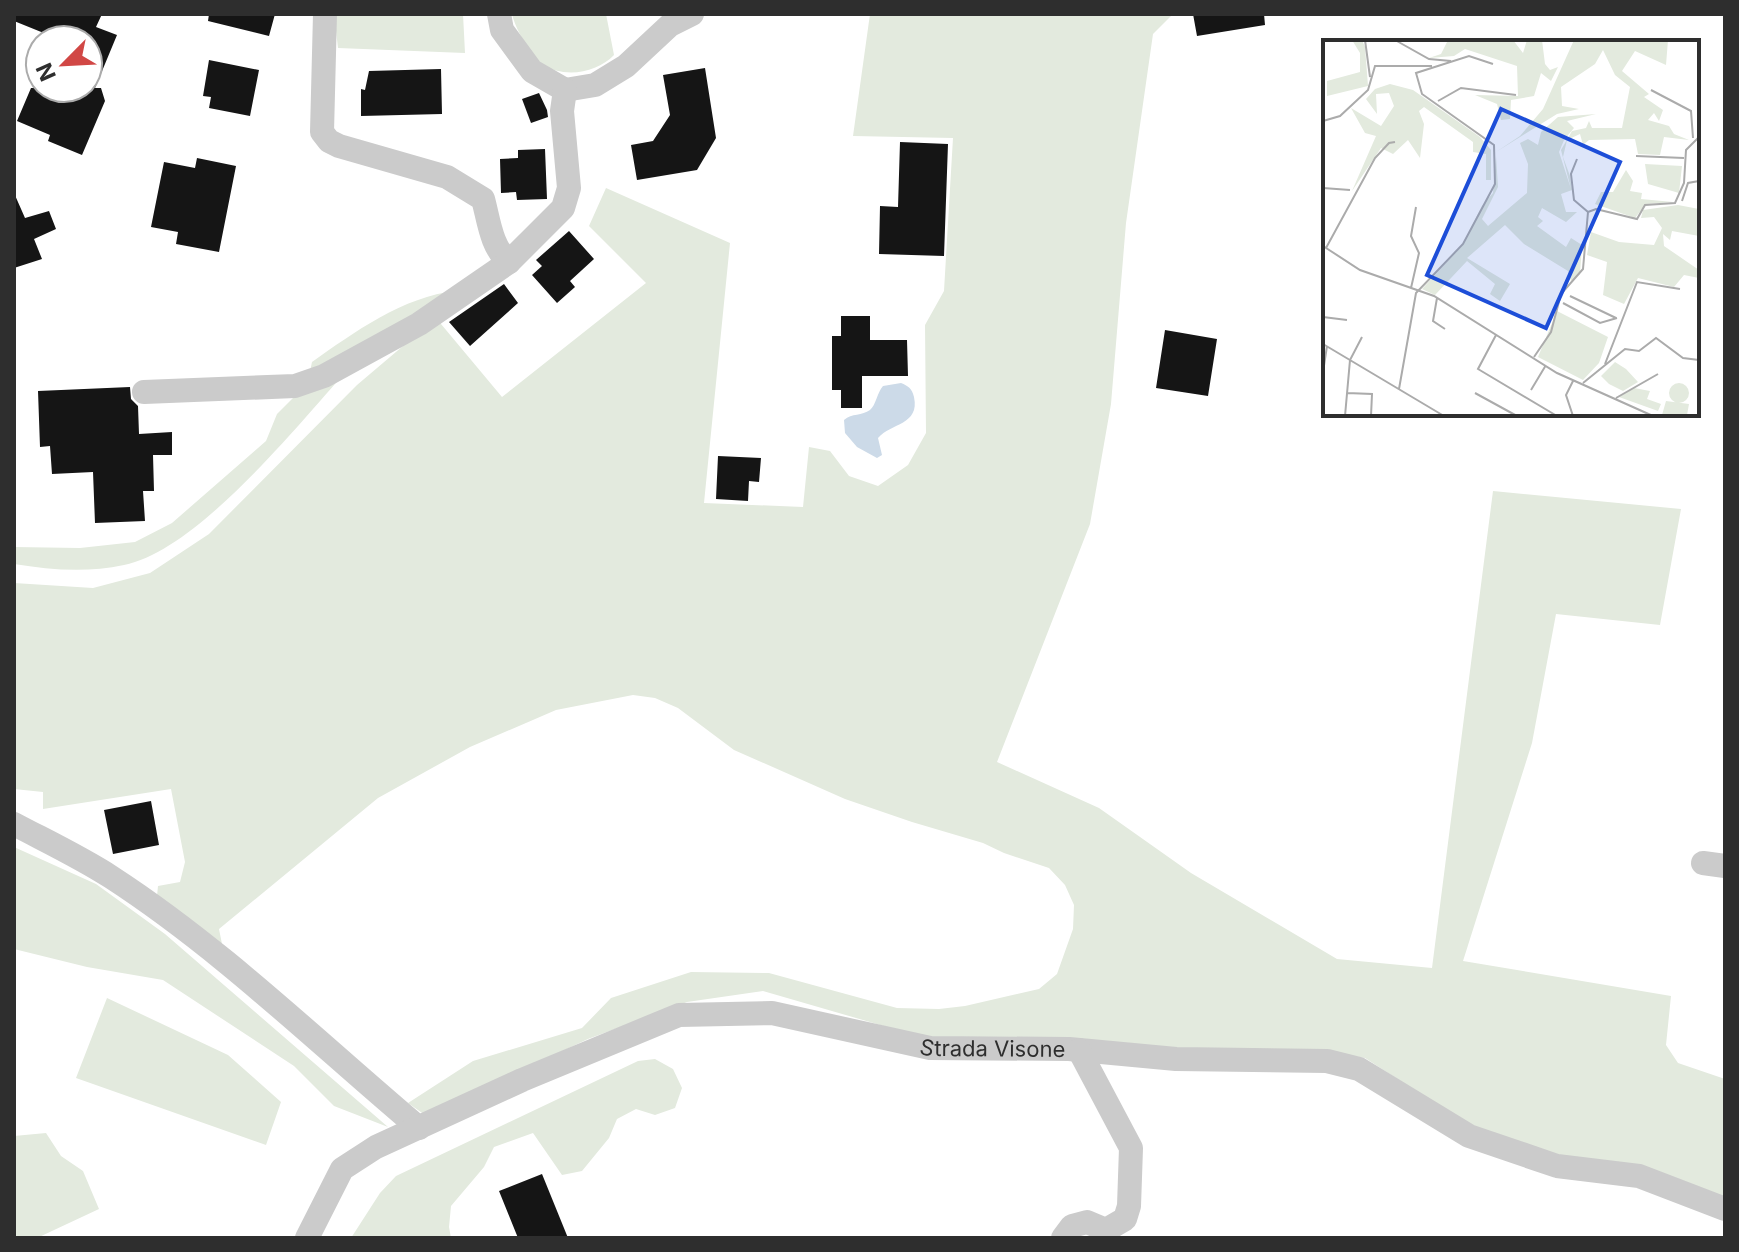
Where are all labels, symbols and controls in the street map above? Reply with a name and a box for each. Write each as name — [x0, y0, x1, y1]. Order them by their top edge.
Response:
north arrow — [24, 24, 104, 104]
inset map — [1323, 40, 1699, 416]
text: N — [30, 59, 61, 85]
street label: Strada Visone — [918, 1033, 1065, 1062]

